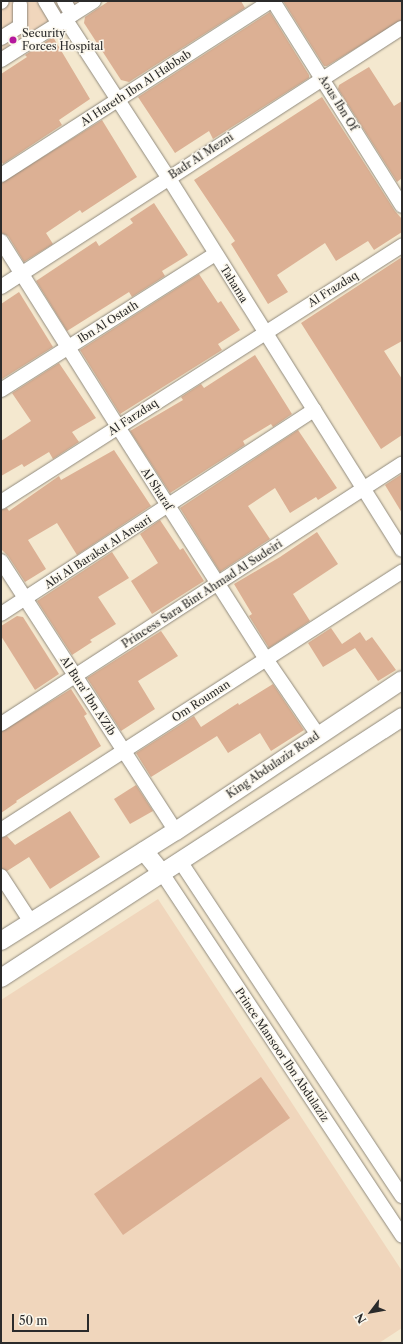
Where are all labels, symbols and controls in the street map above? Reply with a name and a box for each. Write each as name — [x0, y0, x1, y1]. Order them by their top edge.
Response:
place label: Security Forces Hospital — [22, 27, 103, 53]
marker: Security Forces Hospital — [7, 34, 19, 46]
street label: Al Hareth Ibn Al Habbab — [78, 47, 194, 129]
street label: Aous Ibn Of — [316, 73, 360, 133]
street label: Badr Al Mezni — [166, 130, 236, 182]
street label: Tahama — [217, 263, 251, 305]
street label: Al Frazdaq — [305, 268, 361, 310]
street label: Ibn Al Ostath — [75, 298, 141, 346]
street label: Al Farzdaq — [106, 396, 160, 438]
street label: Al Sharaf — [138, 465, 176, 513]
street label: Abi Al Barakat Al Ansari — [42, 512, 154, 592]
street label: Princess Sara Bint Ahmad Al Sudeiri — [119, 537, 285, 651]
street label: Al Bura' Ibn A'Zib — [57, 654, 119, 738]
street label: Om Rouman — [169, 677, 233, 725]
street label: King Abdulaziz Road — [224, 729, 322, 801]
street label: Prince Mansoor Ibn Abdulaziz — [232, 985, 332, 1125]
north arrow — [351, 1292, 391, 1332]
scale bar — [14, 1306, 91, 1332]
text: N — [352, 1311, 369, 1326]
text: 50 m — [19, 1313, 48, 1328]

